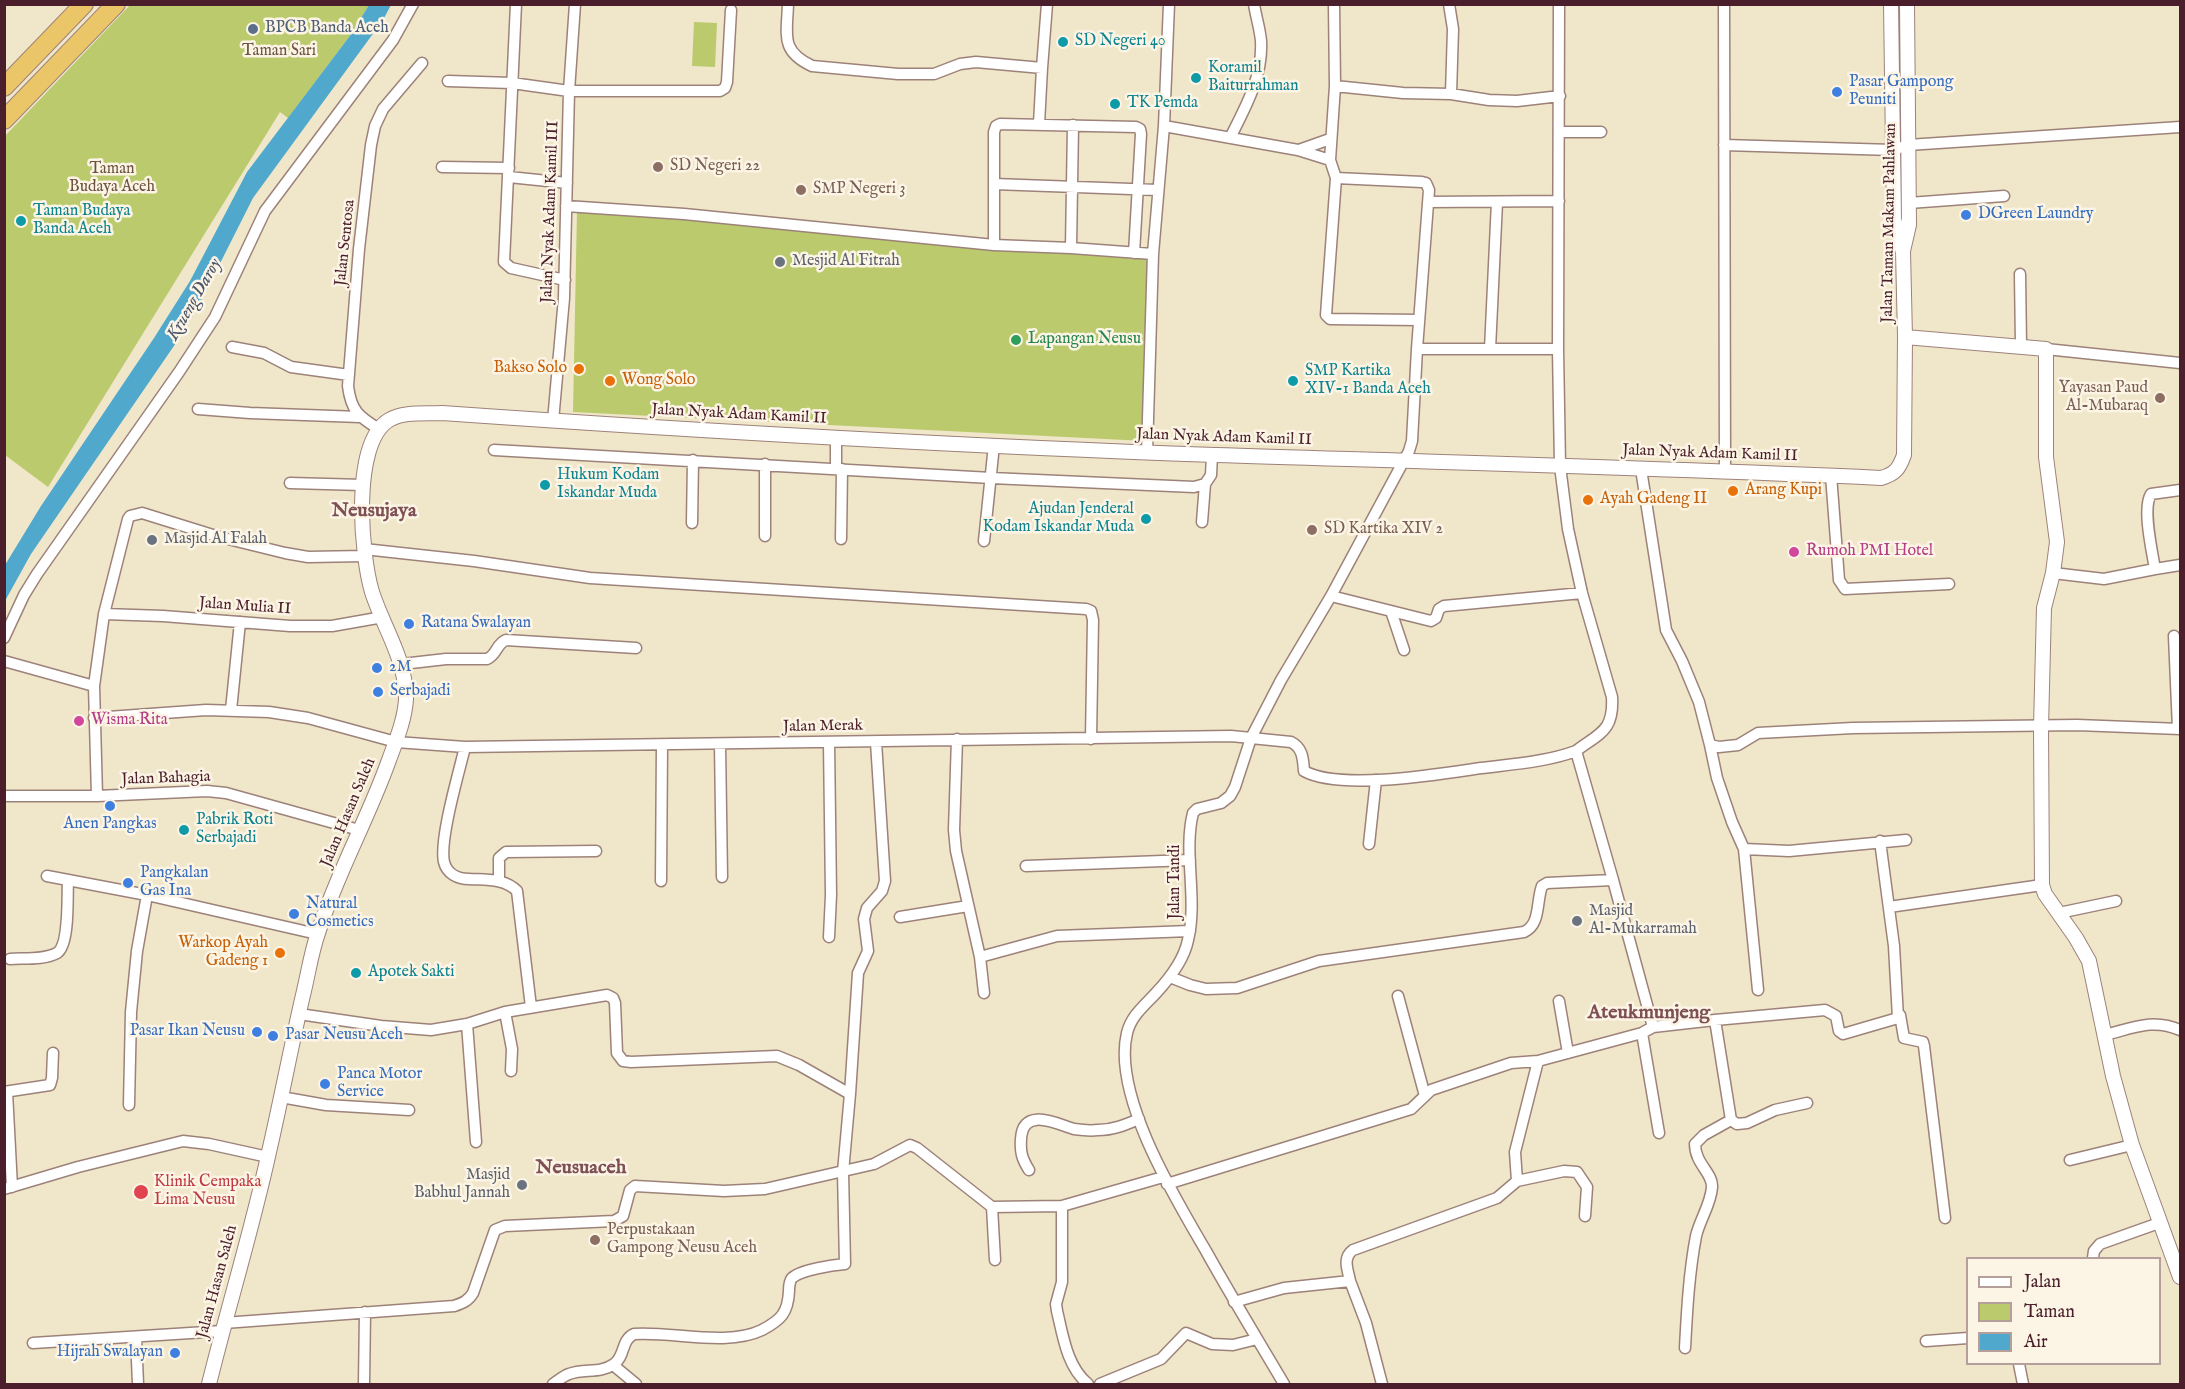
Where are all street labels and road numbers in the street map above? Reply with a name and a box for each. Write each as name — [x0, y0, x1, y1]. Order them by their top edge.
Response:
street label: Jalan Nyak Adam Kamil III — [538, 121, 564, 303]
street label: Jalan Taman Makam Pahlawan — [1879, 123, 1901, 323]
street label: Jalan Sentosa — [332, 199, 360, 287]
street label: Jalan Nyak Adam Kamil II — [651, 401, 827, 429]
street label: Jalan Nyak Adam Kamil II — [1136, 425, 1312, 451]
street label: Jalan Nyak Adam Kamil II — [1622, 441, 1798, 467]
street label: Jalan Mulia II — [198, 594, 292, 620]
street label: Jalan Merak — [783, 717, 863, 737]
street label: Jalan Hasan Saleh — [317, 755, 381, 871]
street label: Jalan Bahagia — [121, 768, 211, 790]
street label: Jalan Tandi — [1166, 844, 1186, 920]
street label: Jalan Hasan Saleh — [194, 1223, 242, 1341]

